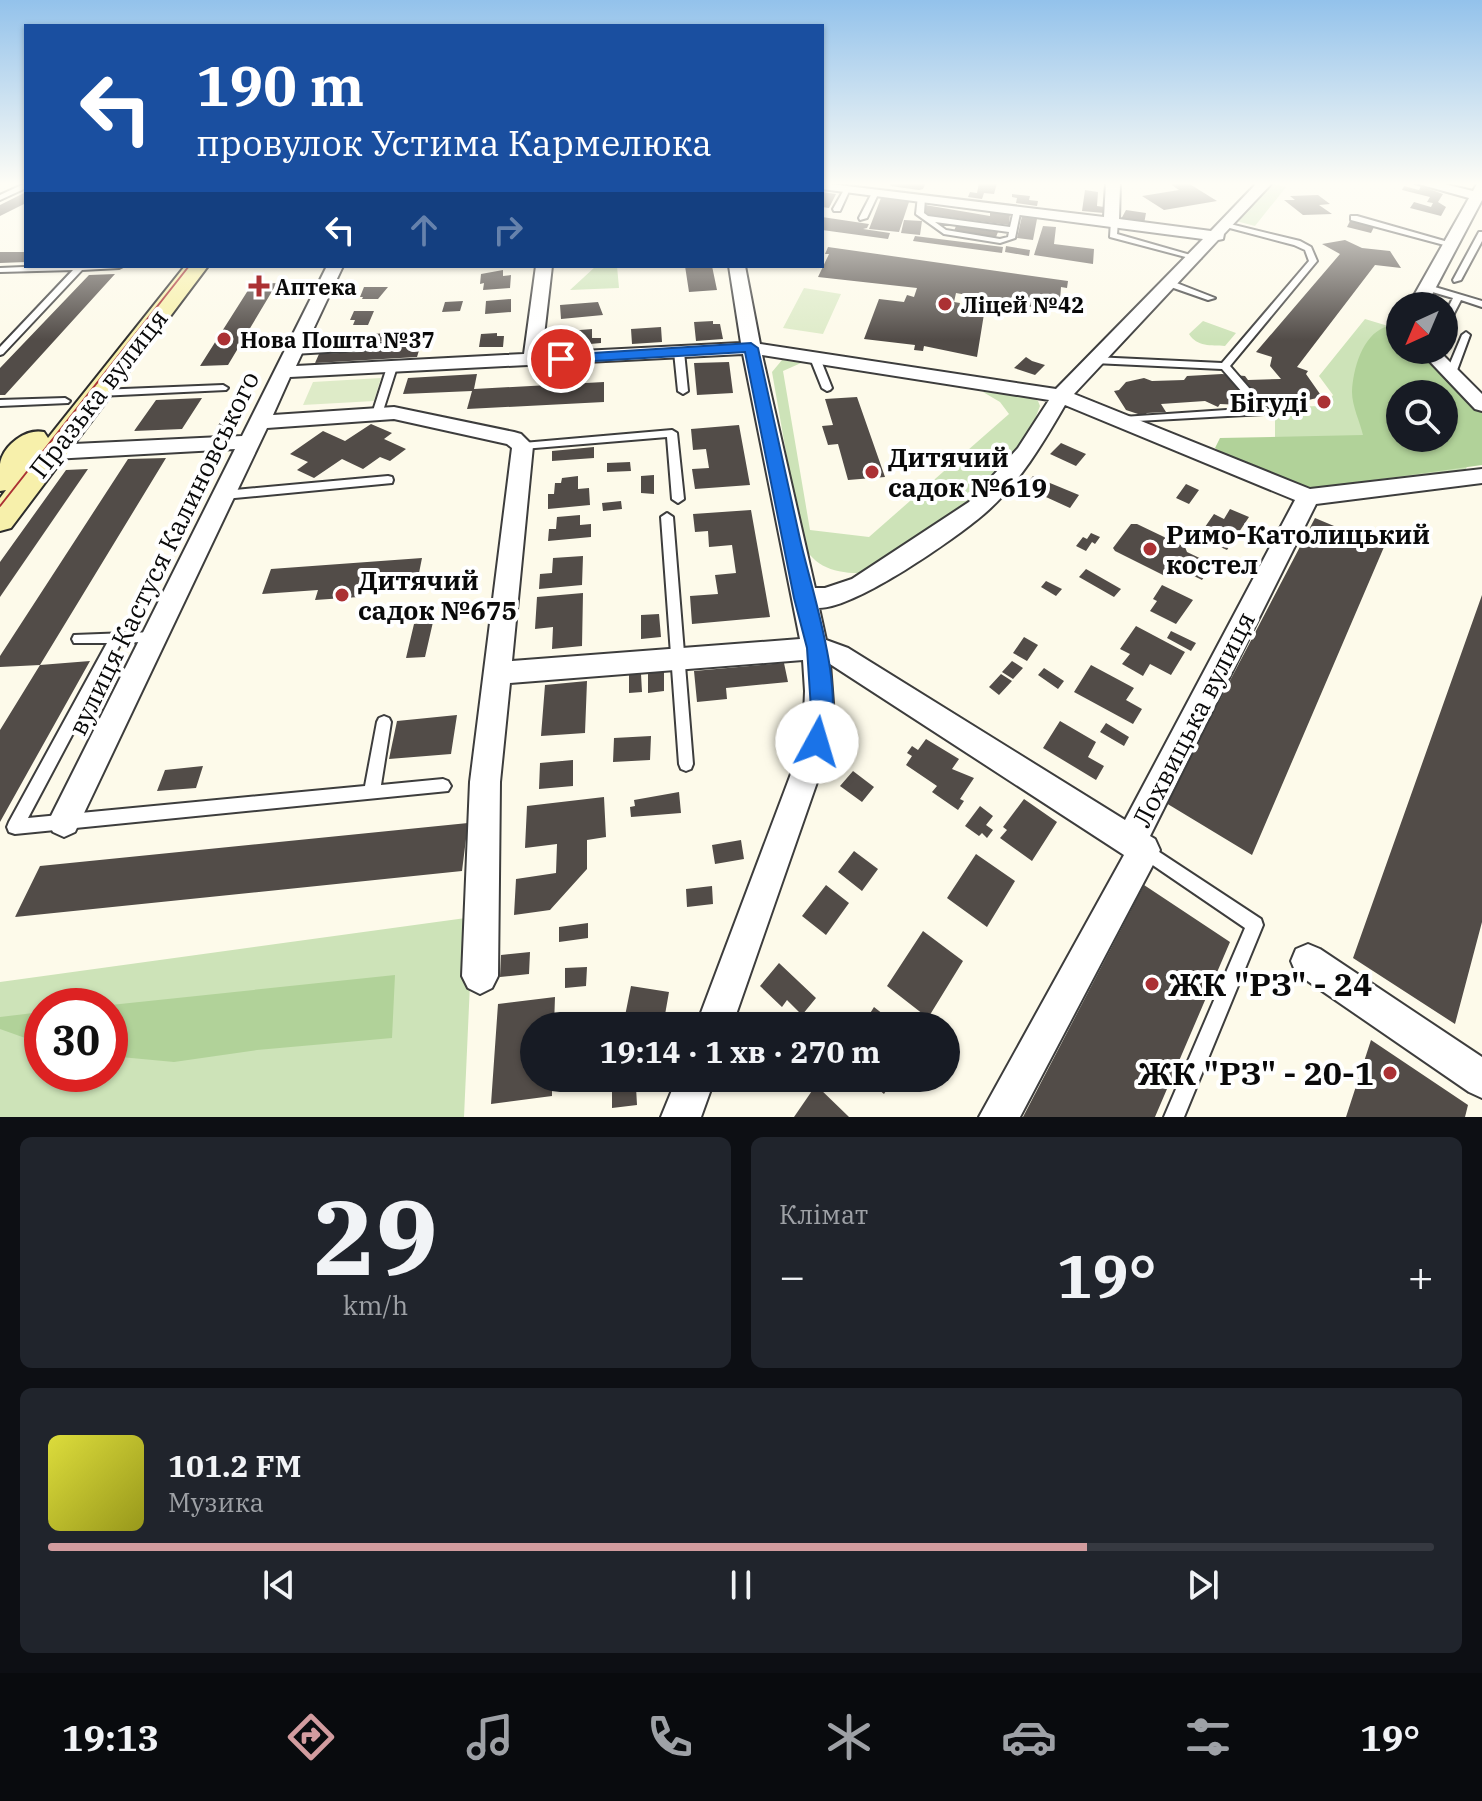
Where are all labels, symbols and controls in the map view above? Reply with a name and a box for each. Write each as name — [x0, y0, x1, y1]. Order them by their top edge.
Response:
text: 190 m — [196, 49, 364, 121]
icon: left — [64, 56, 168, 160]
text: провулок Устима Кармелюка — [196, 119, 712, 166]
icon: left — [318, 208, 362, 252]
icon: ahead — [402, 208, 446, 252]
icon: right — [486, 208, 530, 252]
place label: Аптека — [275, 272, 357, 301]
marker: Аптека — [250, 277, 268, 295]
place label: Ліцей №42 — [961, 290, 1084, 319]
north arrow — [1386, 292, 1458, 364]
map controls — [1386, 292, 1458, 452]
marker: Ліцей №42 — [936, 295, 954, 313]
street label: Празька вулиця — [21, 302, 175, 484]
place label: Нова Пошта №37 — [240, 325, 435, 354]
pin — [527, 325, 595, 393]
marker: Нова Пошта №37 — [215, 330, 233, 348]
icon: arrive — [539, 337, 583, 381]
street label: вулиця Кастуся Калиновського — [60, 365, 266, 741]
button: search — [1386, 380, 1458, 452]
place label: Бігуді — [1229, 385, 1308, 419]
marker: Бігуді — [1315, 393, 1333, 411]
place label: Дитячий садок №619 — [888, 440, 1047, 504]
marker: Дитячий садок №619 — [863, 463, 881, 481]
place label: Римо-Католицький костел — [1166, 517, 1430, 581]
marker: Римо-Католицький костел — [1141, 540, 1159, 558]
place label: Дитячий садок №675 — [358, 563, 517, 627]
marker: Дитячий садок №675 — [333, 586, 351, 604]
street label: Лохвицька вулиця — [1124, 606, 1262, 832]
position arrow — [775, 700, 859, 784]
place label: ЖК "РЗ" - 24 — [1168, 963, 1372, 1005]
marker: ЖК "РЗ" - 24 — [1143, 975, 1161, 993]
speed limit sign: 30 — [24, 988, 128, 1092]
text: 19:14 · 1 хв · 270 m — [600, 1032, 880, 1071]
place label: ЖК "РЗ" - 20-1 — [1138, 1052, 1374, 1094]
marker: ЖК "РЗ" - 20-1 — [1381, 1064, 1399, 1082]
text: 29 — [313, 1168, 438, 1304]
text: Клімат — [779, 1197, 868, 1231]
text: 19° — [1056, 1236, 1157, 1315]
text: − — [779, 1247, 805, 1304]
text: + — [1408, 1247, 1434, 1304]
text: km/h — [343, 1288, 408, 1322]
text: 101.2 FM — [168, 1446, 301, 1485]
text: Музика — [168, 1485, 264, 1519]
icon: previous — [257, 1563, 301, 1607]
icon: pause — [719, 1563, 763, 1607]
icon: next — [1181, 1563, 1225, 1607]
icon: directions — [283, 1709, 339, 1765]
icon: music — [462, 1709, 518, 1765]
icon: phone — [642, 1709, 698, 1765]
icon: climate — [821, 1709, 877, 1765]
icon: car — [1001, 1709, 1057, 1765]
icon: filters — [1180, 1709, 1236, 1765]
text: 19:13 — [62, 1714, 159, 1761]
text: 19° — [1360, 1714, 1420, 1761]

